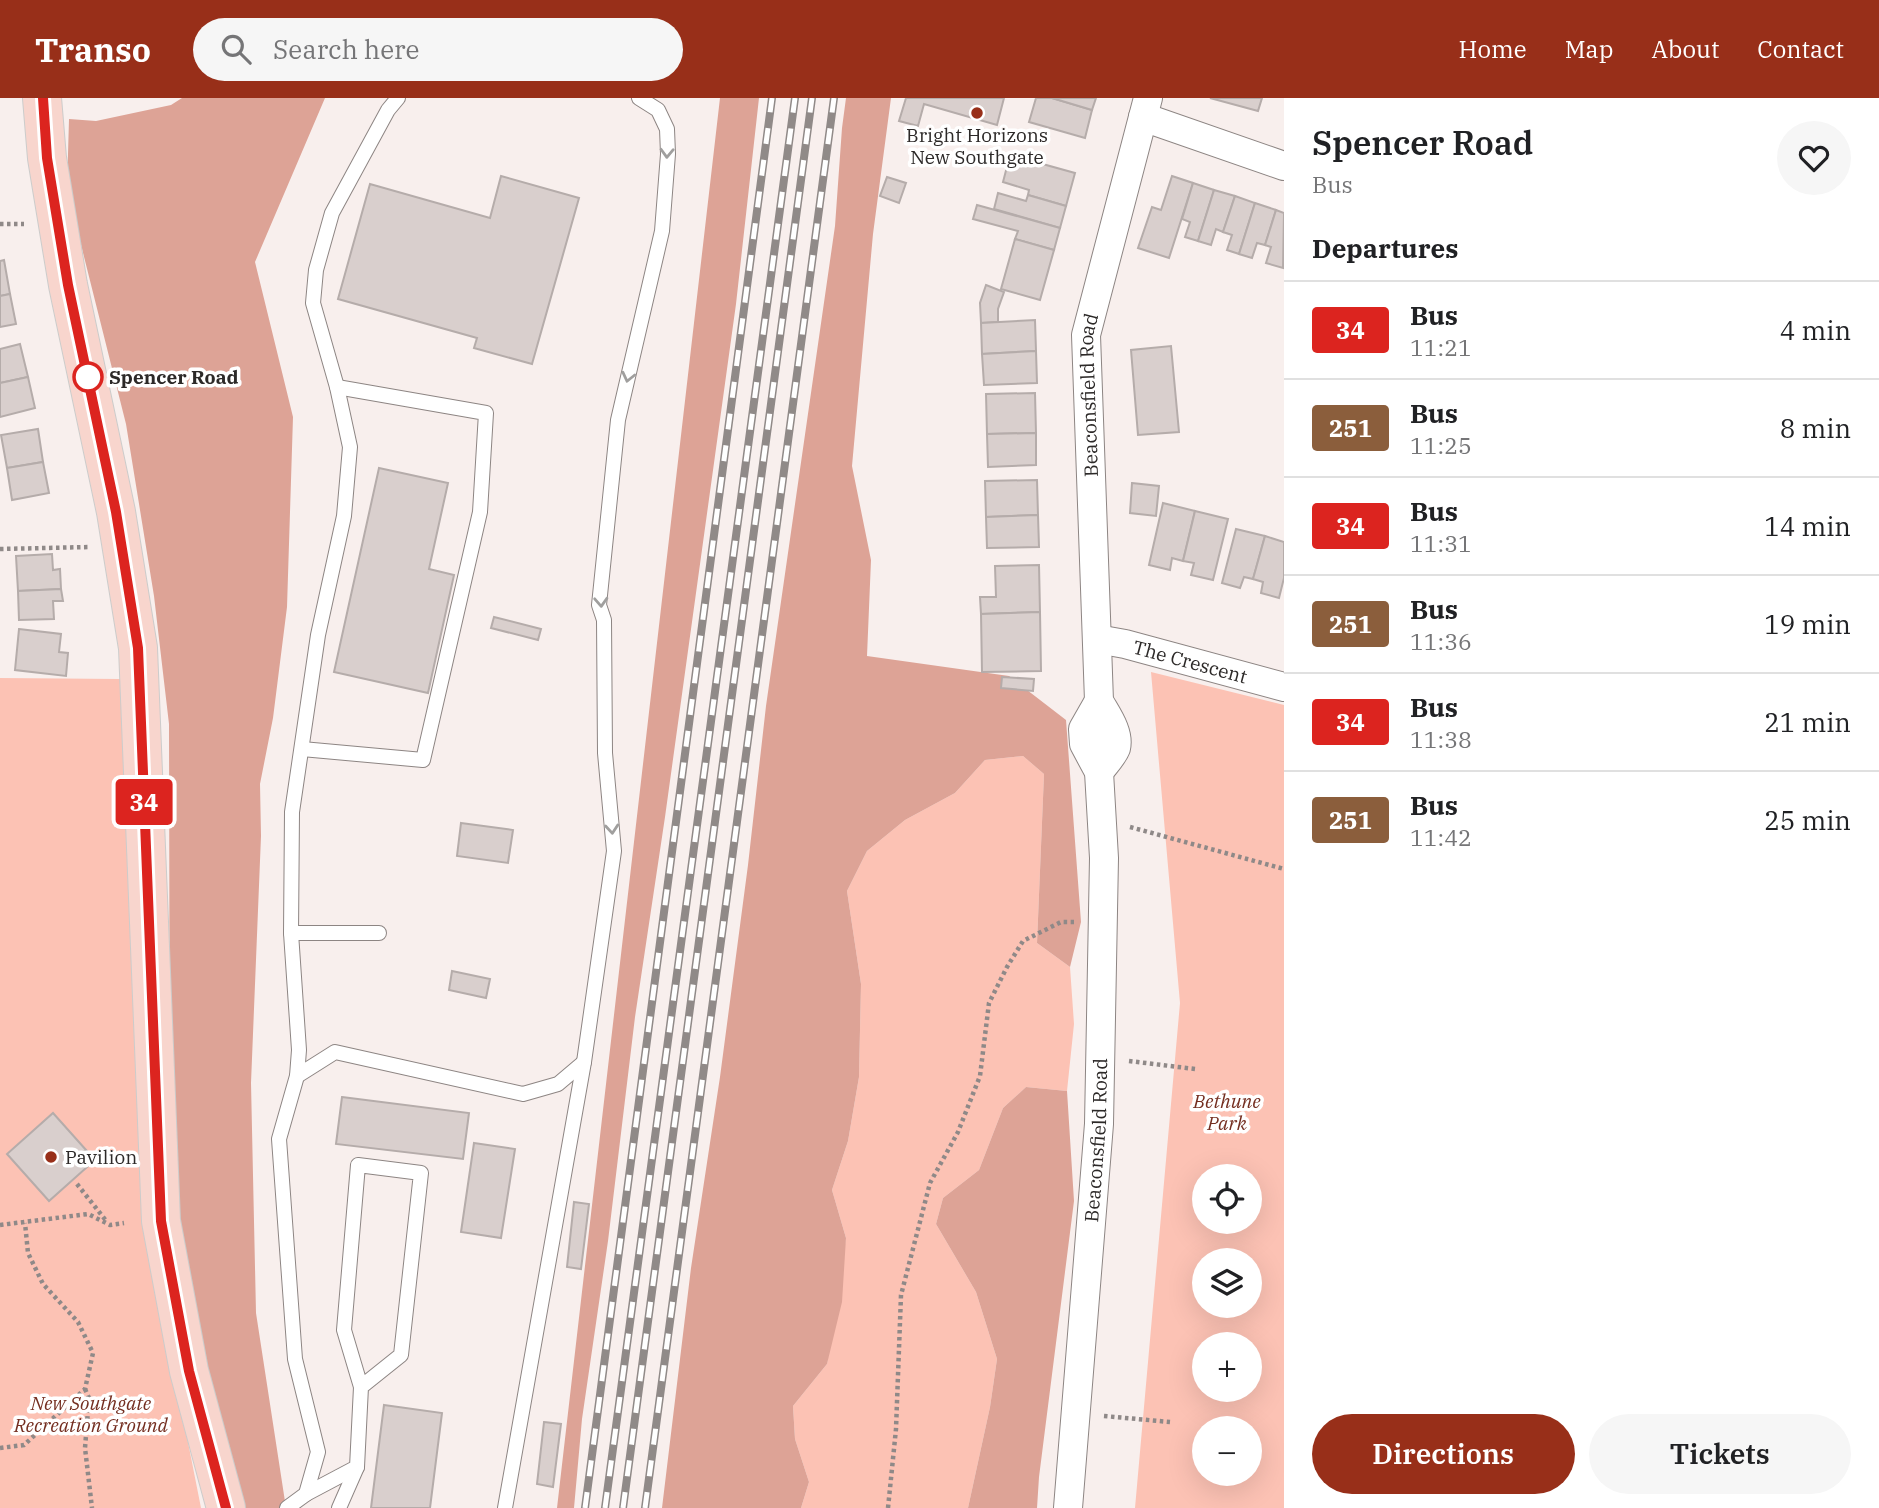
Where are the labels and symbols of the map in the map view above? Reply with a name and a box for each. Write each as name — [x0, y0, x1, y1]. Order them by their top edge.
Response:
marker: Bright Horizons New Southgate — [969, 105, 985, 121]
place label: Bright Horizons New Southgate — [906, 123, 1048, 169]
one-way arrow — [660, 148, 675, 159]
street label: Beaconsfield Road — [1074, 310, 1103, 477]
marker: Spencer Road — [73, 362, 103, 392]
place label: Spencer Road — [109, 365, 239, 389]
one-way arrow — [622, 371, 636, 383]
one-way arrow — [594, 597, 609, 608]
street label: The Crescent — [1130, 635, 1250, 689]
line badge: 34 — [113, 779, 176, 825]
one-way arrow — [604, 824, 619, 835]
street label: Beaconsfield Road — [1079, 1058, 1112, 1223]
park label: Bethune Park — [1192, 1089, 1261, 1135]
place label: Pavilion — [65, 1145, 137, 1169]
marker: Pavilion — [43, 1149, 59, 1165]
park label: New Southgate Recreation Ground — [13, 1391, 169, 1437]

